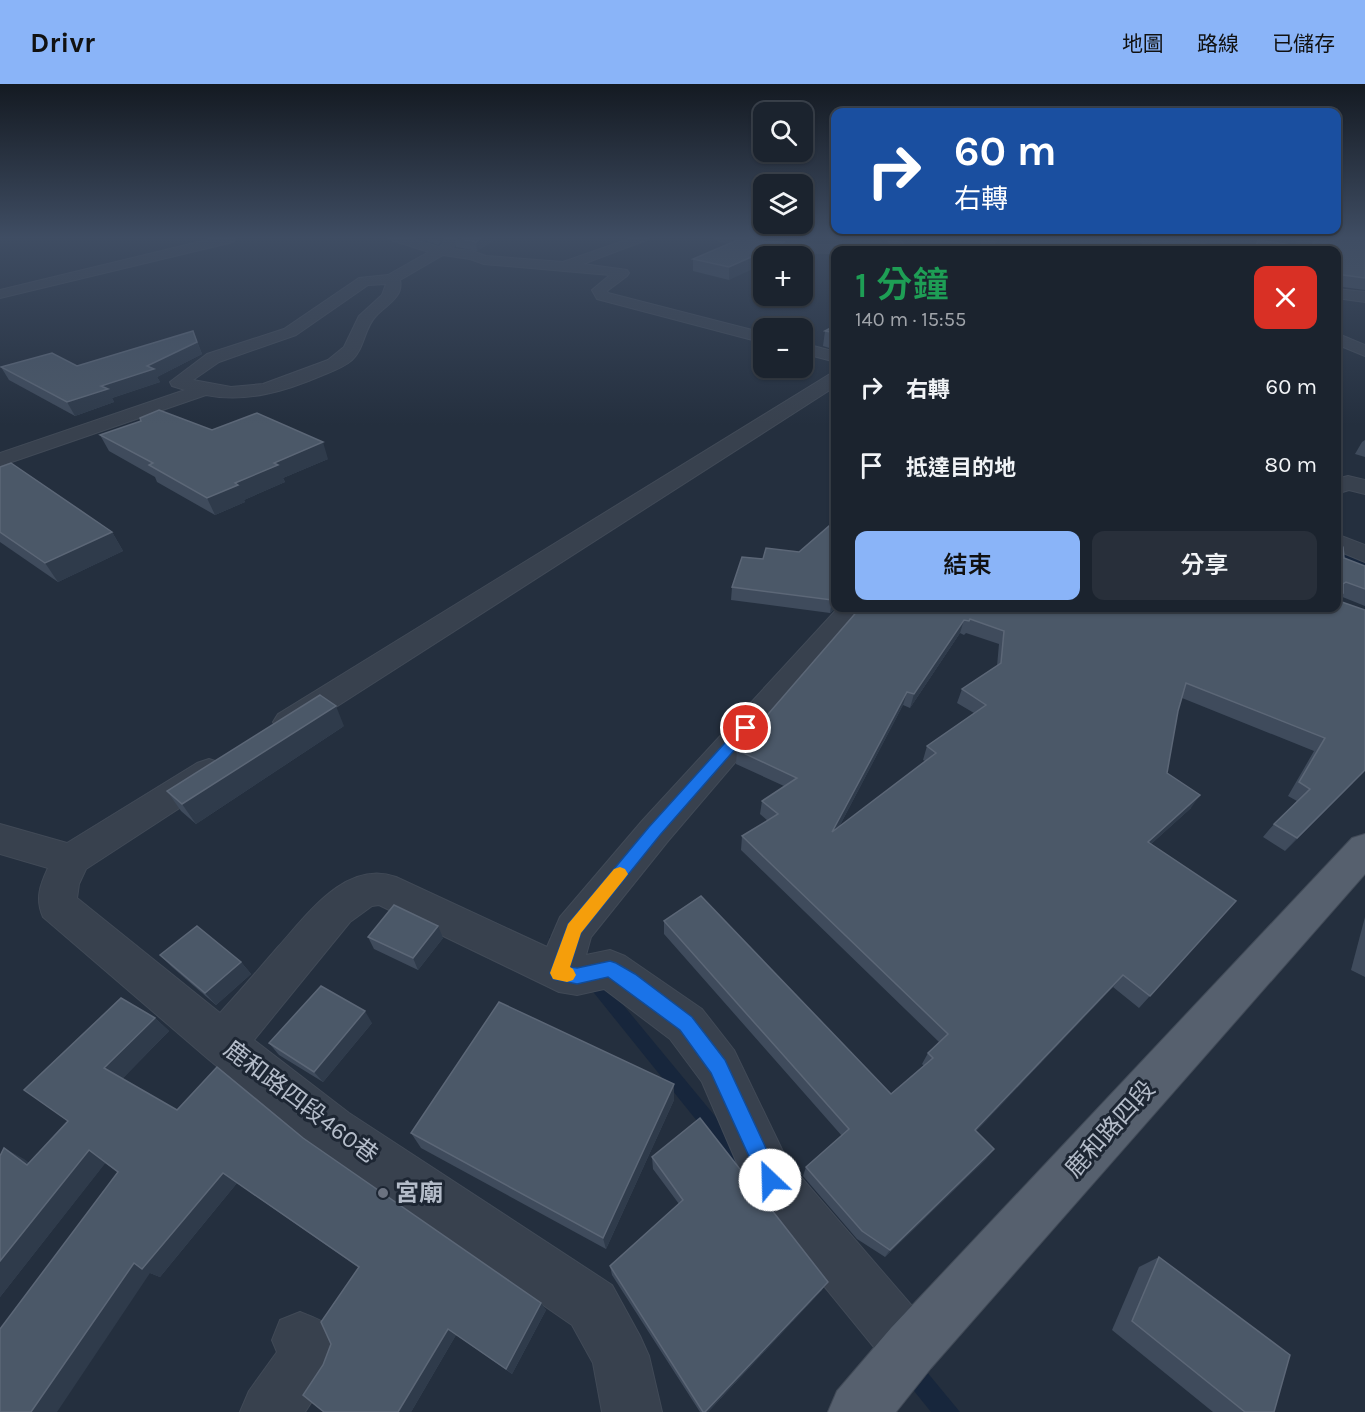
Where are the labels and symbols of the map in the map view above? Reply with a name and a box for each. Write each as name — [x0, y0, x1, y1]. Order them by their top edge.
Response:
pin — [720, 702, 771, 753]
street label: 鹿和路四段460巷 — [219, 1035, 383, 1169]
street label: 鹿和路四段 — [1059, 1075, 1161, 1183]
position arrow — [738, 1148, 802, 1212]
place label: 宮廟 — [395, 1179, 443, 1207]
marker: 宮廟 — [376, 1186, 390, 1200]

